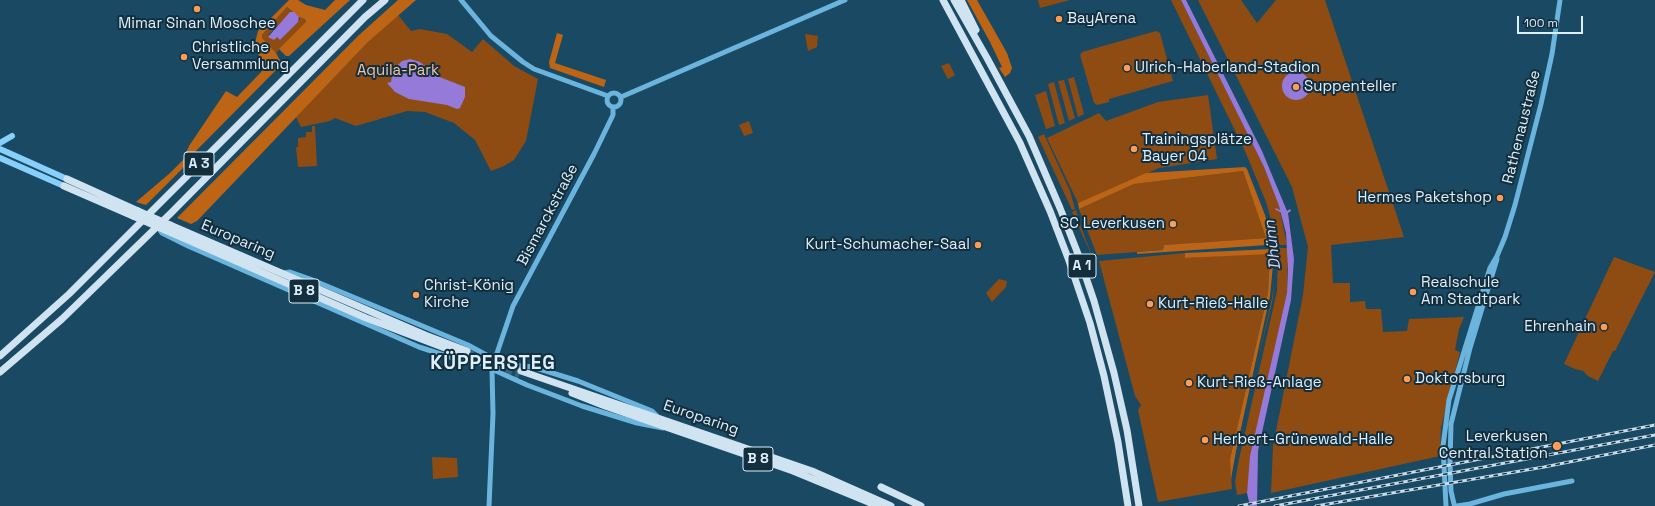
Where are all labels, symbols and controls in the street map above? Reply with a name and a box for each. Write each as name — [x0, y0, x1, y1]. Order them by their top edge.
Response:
marker: Mimar Sinan Moschee — [192, 4, 202, 14]
scale bar — [1519, 8, 1585, 34]
place label: BayArena — [1067, 10, 1136, 28]
marker: BayArena — [1054, 14, 1064, 24]
place label: Mimar Sinan Moschee — [118, 15, 276, 33]
text: 100 m — [1524, 15, 1558, 31]
place label: Christliche Versammlung — [192, 39, 289, 74]
marker: Christliche Versammlung — [179, 52, 189, 62]
place label: Ulrich-Haberland-Stadion — [1135, 59, 1320, 77]
park label: Aquila-Park — [357, 62, 439, 80]
marker: Ulrich-Haberland-Stadion — [1122, 63, 1132, 73]
street label: Rathenaustraße — [1499, 68, 1545, 186]
place label: Suppenteller — [1304, 78, 1397, 96]
marker: Suppenteller — [1291, 82, 1301, 92]
place label: Trainingsplätze Bayer 04 — [1142, 131, 1252, 166]
marker: Trainingsplätze Bayer 04 — [1129, 144, 1139, 154]
road number: A 3 — [184, 152, 214, 176]
street label: Bismarckstraße — [514, 161, 582, 269]
place label: Hermes Paketshop — [1357, 189, 1492, 207]
marker: Hermes Paketshop — [1495, 193, 1505, 203]
place label: SC Leverkusen — [1060, 215, 1165, 233]
street label: Europaring — [198, 216, 278, 264]
marker: SC Leverkusen — [1168, 219, 1178, 229]
water label: Dhünn — [1260, 219, 1286, 271]
place label: Kurt-Schumacher-Saal — [806, 236, 970, 254]
marker: Kurt-Schumacher-Saal — [973, 240, 983, 250]
road number: A 1 — [1068, 254, 1096, 278]
place label: Realschule Am Stadtpark — [1421, 274, 1520, 309]
place label: Christ-König Kirche — [424, 277, 514, 312]
road number: B 8 — [289, 279, 319, 303]
marker: Realschule Am Stadtpark — [1408, 287, 1418, 297]
marker: Christ-König Kirche — [411, 290, 421, 300]
place label: Kurt-Rieß-Halle — [1158, 295, 1268, 313]
marker: Kurt-Rieß-Halle — [1145, 299, 1155, 309]
place label: Ehrenhain — [1524, 318, 1596, 336]
marker: Ehrenhain — [1599, 322, 1609, 332]
district label: KÜPPERSTEG — [430, 353, 556, 375]
place label: Doktorsburg — [1415, 370, 1505, 388]
place label: Kurt-Rieß-Anlage — [1197, 374, 1322, 392]
marker: Doktorsburg — [1402, 374, 1412, 384]
marker: Kurt-Rieß-Anlage — [1184, 378, 1194, 388]
street label: Europaring — [661, 397, 741, 439]
place label: Leverkusen Central Station — [1439, 428, 1548, 463]
place label: Herbert-Grünewald-Halle — [1213, 431, 1393, 449]
marker: Herbert-Grünewald-Halle — [1200, 435, 1210, 445]
marker: Leverkusen Central Station — [1551, 440, 1563, 452]
road number: B 8 — [743, 447, 773, 471]

